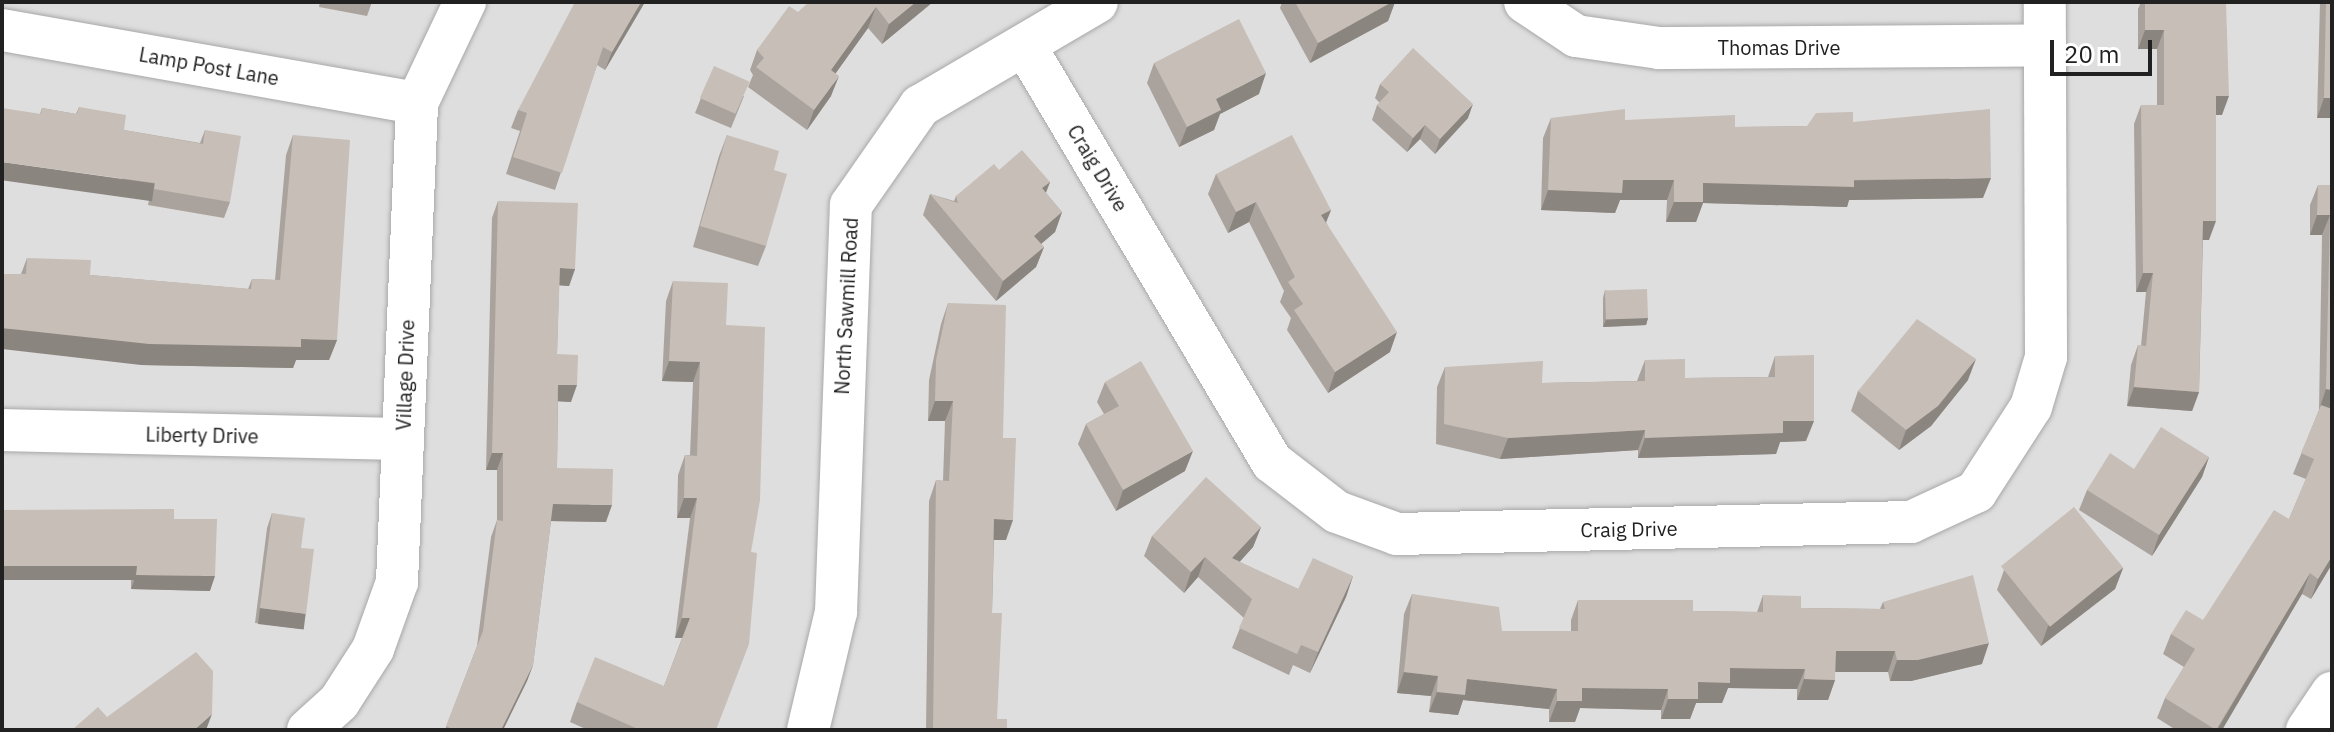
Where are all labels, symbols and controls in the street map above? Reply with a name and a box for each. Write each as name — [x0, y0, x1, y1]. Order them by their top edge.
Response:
scale bar — [2054, 24, 2156, 74]
street label: Thomas Drive — [1717, 35, 1841, 59]
text: 20 m — [2064, 38, 2119, 70]
street label: Lamp Post Lane — [137, 42, 281, 90]
street label: Craig Drive — [1063, 120, 1133, 216]
street label: North Sawmill Road — [829, 217, 863, 395]
street label: Village Drive — [391, 319, 419, 431]
street label: Liberty Drive — [145, 422, 259, 448]
street label: Craig Drive — [1580, 516, 1678, 542]

